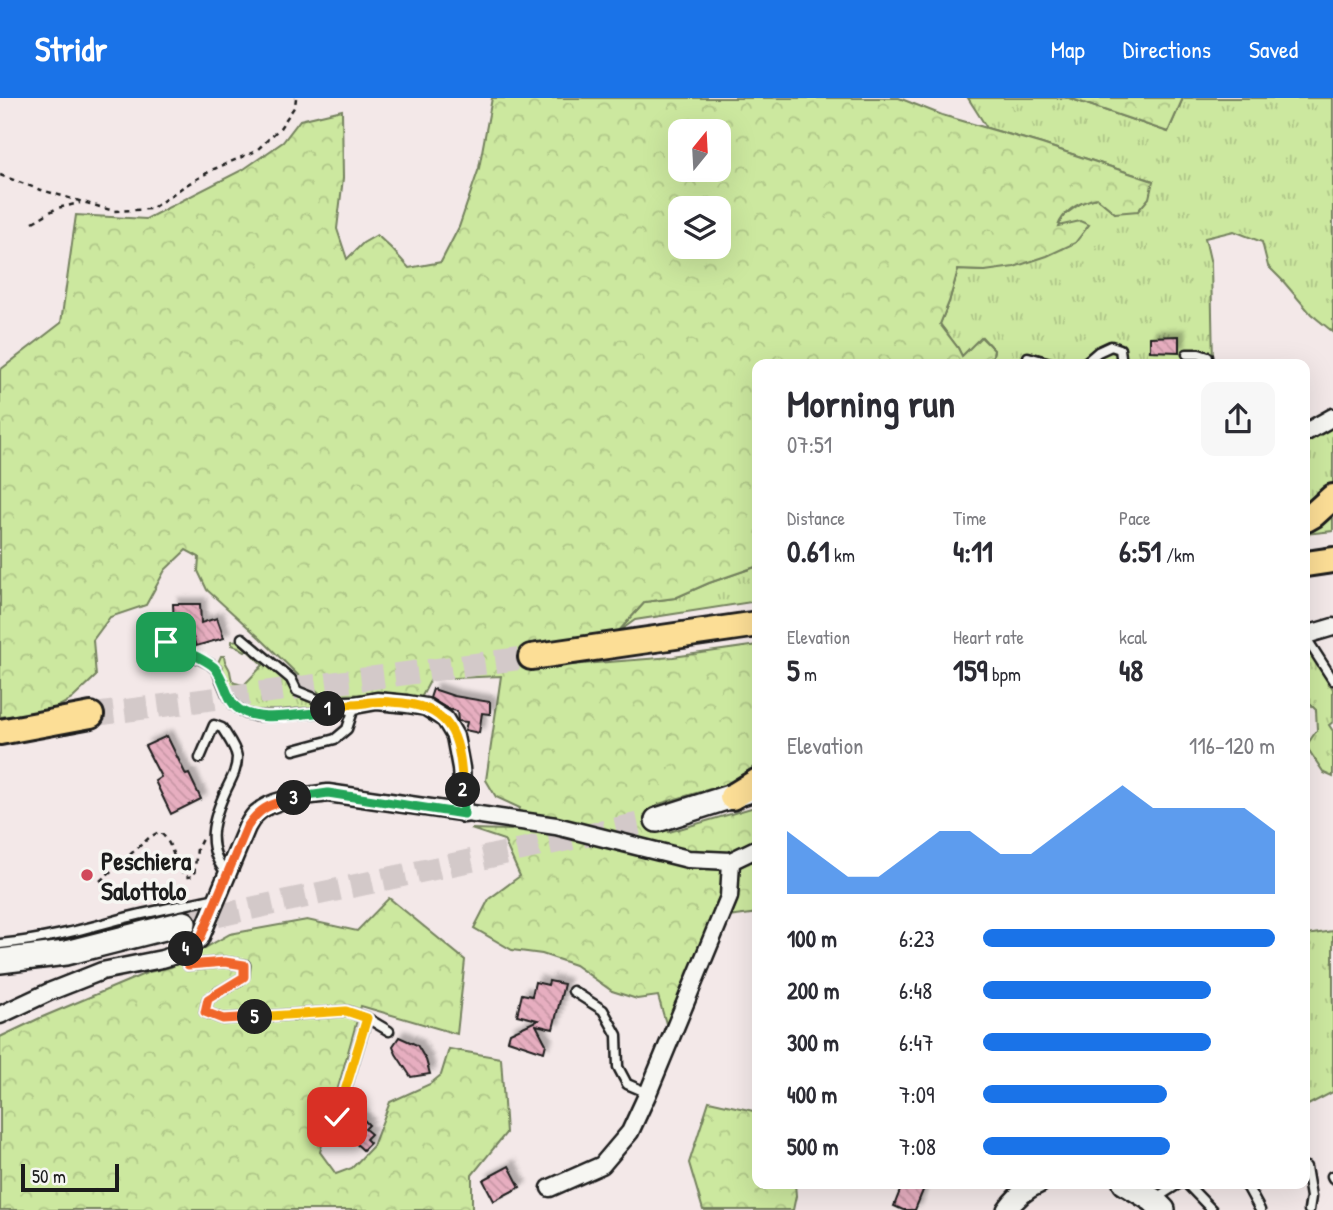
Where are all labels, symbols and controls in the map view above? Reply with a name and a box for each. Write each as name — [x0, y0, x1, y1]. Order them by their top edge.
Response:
text: Stridr — [35, 27, 107, 71]
text: Map — [1051, 33, 1085, 65]
text: Directions — [1123, 33, 1211, 65]
text: Saved — [1249, 33, 1298, 65]
north arrow — [668, 119, 732, 182]
map controls — [668, 119, 731, 259]
button: layers — [668, 196, 731, 259]
text: Morning run — [787, 377, 955, 429]
button: share — [1201, 382, 1275, 456]
text: 07:51 — [787, 429, 832, 460]
text: Distance — [787, 505, 845, 531]
text: Time — [953, 505, 987, 531]
text: Pace — [1119, 505, 1151, 531]
text: 0.61 — [787, 531, 830, 571]
text: 4:11 — [953, 531, 993, 571]
text: 6:51 — [1119, 531, 1162, 571]
text: km — [830, 542, 855, 568]
text: /km — [1162, 542, 1195, 568]
pin — [136, 612, 196, 672]
icon: arrive — [147, 623, 185, 661]
text: Elevation — [787, 624, 850, 650]
text: Heart rate — [953, 624, 1024, 650]
text: kcal — [1119, 624, 1147, 650]
text: 5 — [787, 650, 800, 690]
text: 159 — [953, 650, 988, 690]
text: 48 — [1119, 650, 1143, 690]
text: m — [800, 661, 817, 687]
text: bpm — [988, 661, 1021, 687]
pin: 1 — [310, 692, 346, 726]
text: 1 — [324, 695, 331, 721]
text: Elevation — [787, 730, 863, 761]
text: 116–120 m — [1189, 730, 1275, 761]
pin: 2 — [446, 772, 480, 808]
text: 2 — [458, 776, 467, 802]
pin: 3 — [276, 780, 312, 816]
text: 3 — [289, 784, 298, 810]
place label: Peschiera Salottolo — [101, 843, 192, 908]
marker: Peschiera Salottolo — [79, 867, 95, 883]
text: 100 m — [787, 923, 837, 954]
text: 6:23 — [899, 923, 935, 954]
pin: 4 — [168, 932, 204, 966]
text: 4 — [182, 935, 189, 961]
text: 200 m — [787, 975, 839, 1006]
text: 6:48 — [899, 975, 932, 1006]
pin: 5 — [238, 1000, 272, 1034]
text: 5 — [250, 1003, 259, 1029]
text: 300 m — [787, 1027, 839, 1058]
text: 6:47 — [899, 1027, 934, 1058]
text: 400 m — [787, 1079, 837, 1110]
text: 7:09 — [899, 1079, 934, 1110]
pin — [307, 1087, 367, 1147]
icon: check — [318, 1098, 356, 1136]
text: 500 m — [787, 1131, 838, 1162]
text: 7:08 — [899, 1131, 936, 1162]
scale bar — [21, 1161, 119, 1193]
text: 50 m — [32, 1163, 66, 1189]

